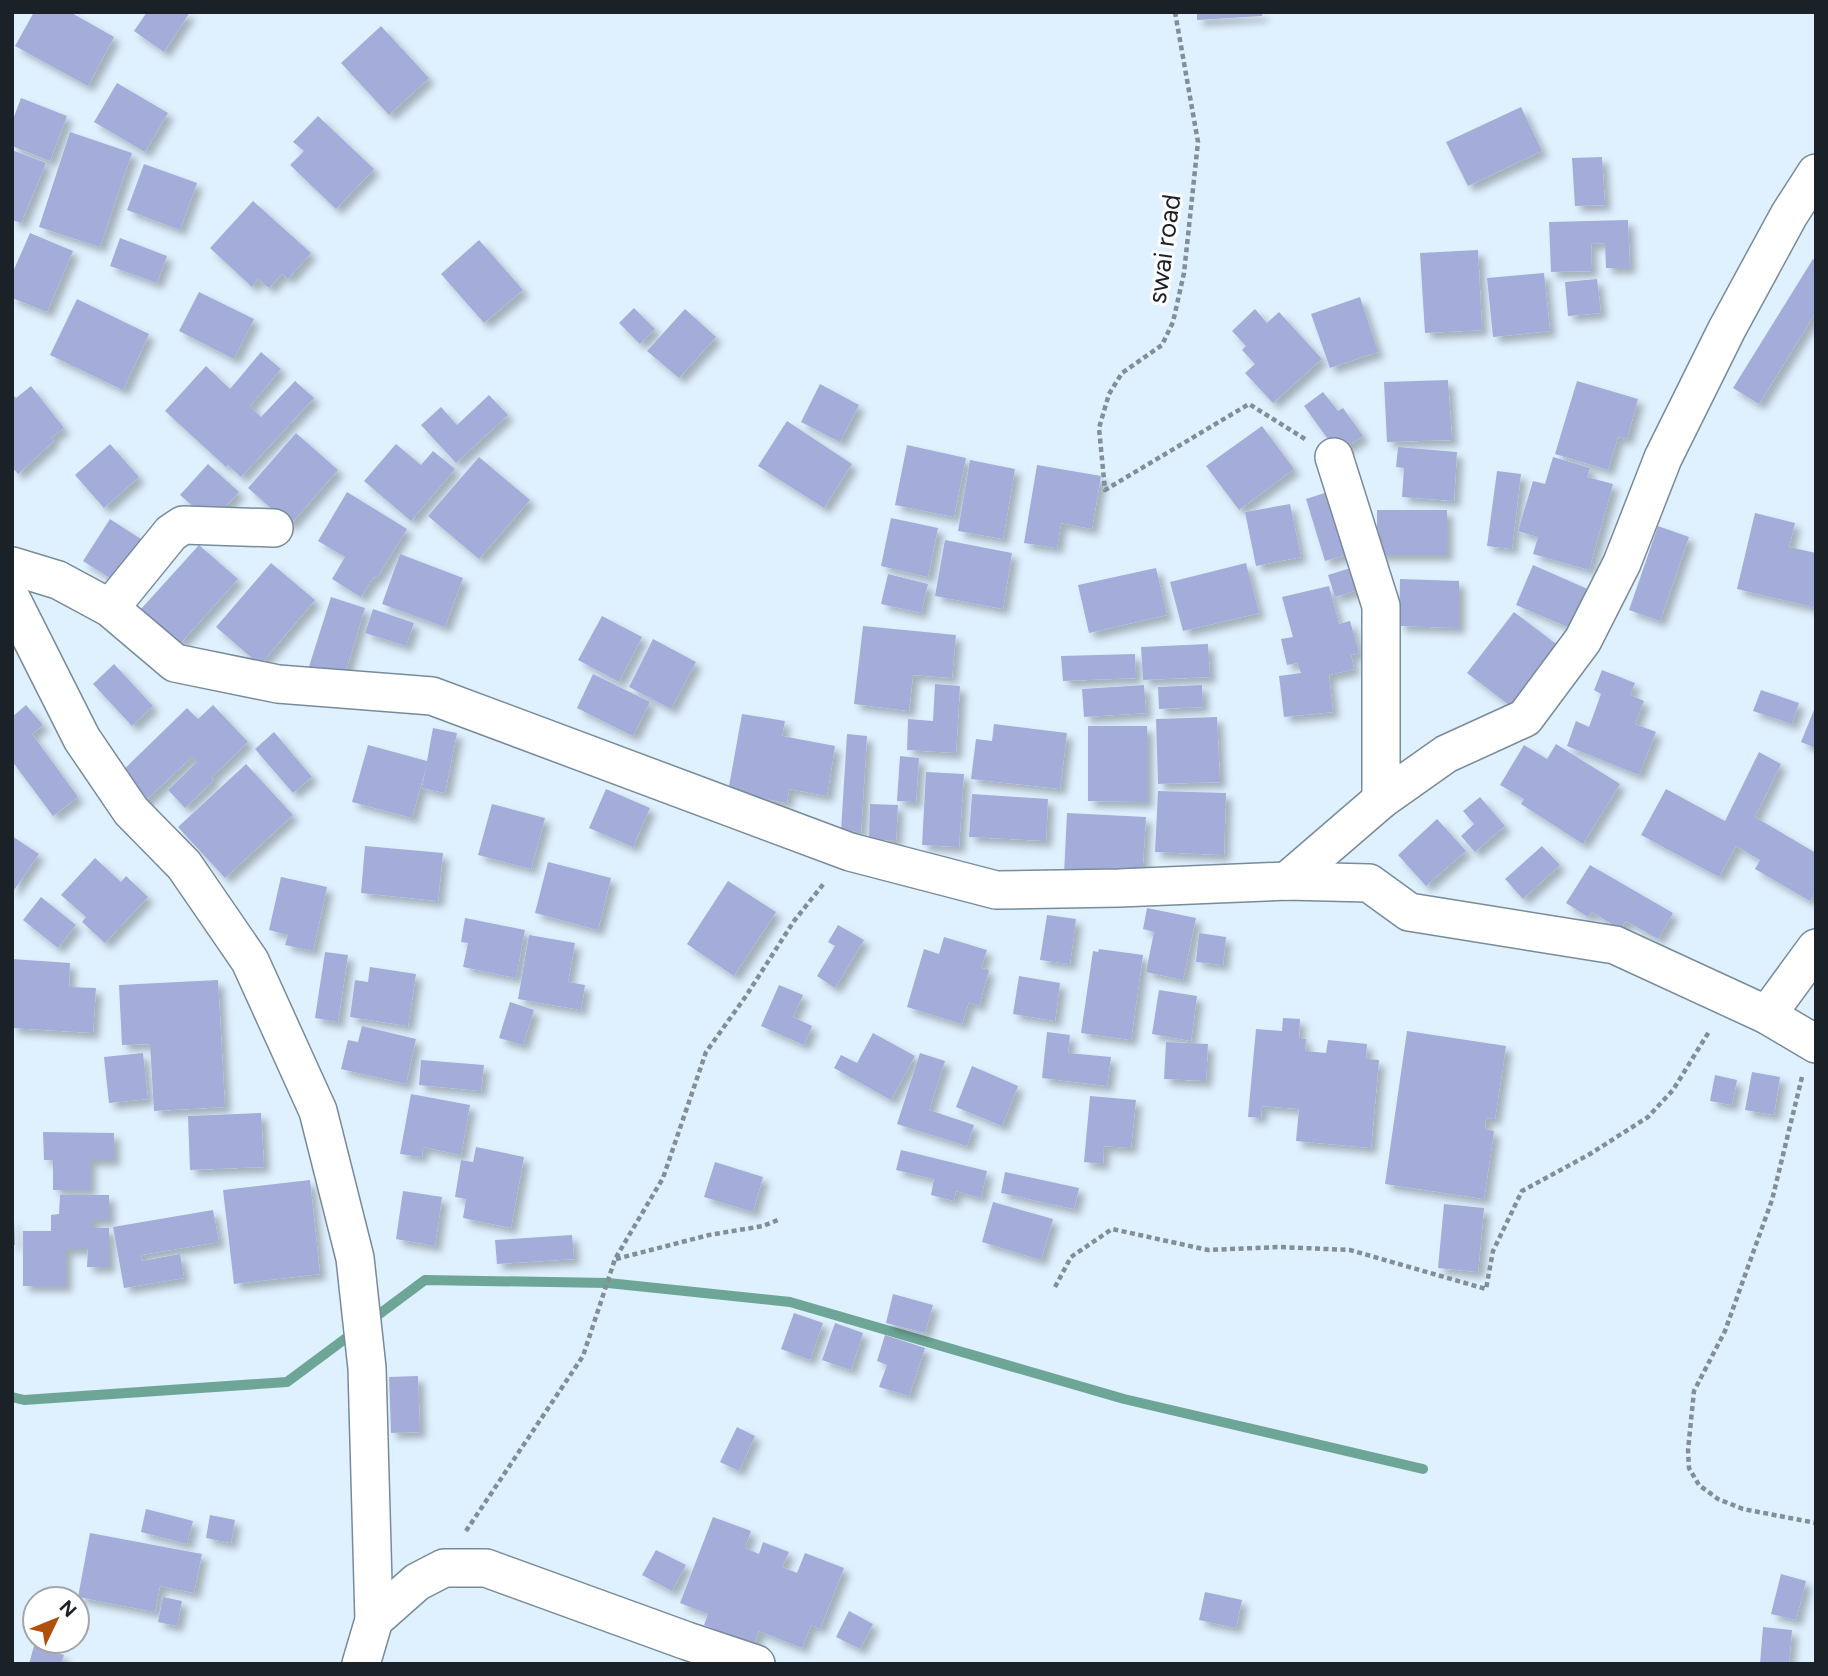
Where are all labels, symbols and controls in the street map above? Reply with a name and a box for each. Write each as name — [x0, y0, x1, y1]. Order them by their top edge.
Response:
street label: swai road — [1140, 192, 1188, 306]
north arrow — [21, 1585, 91, 1655]
text: N — [55, 1596, 81, 1622]

